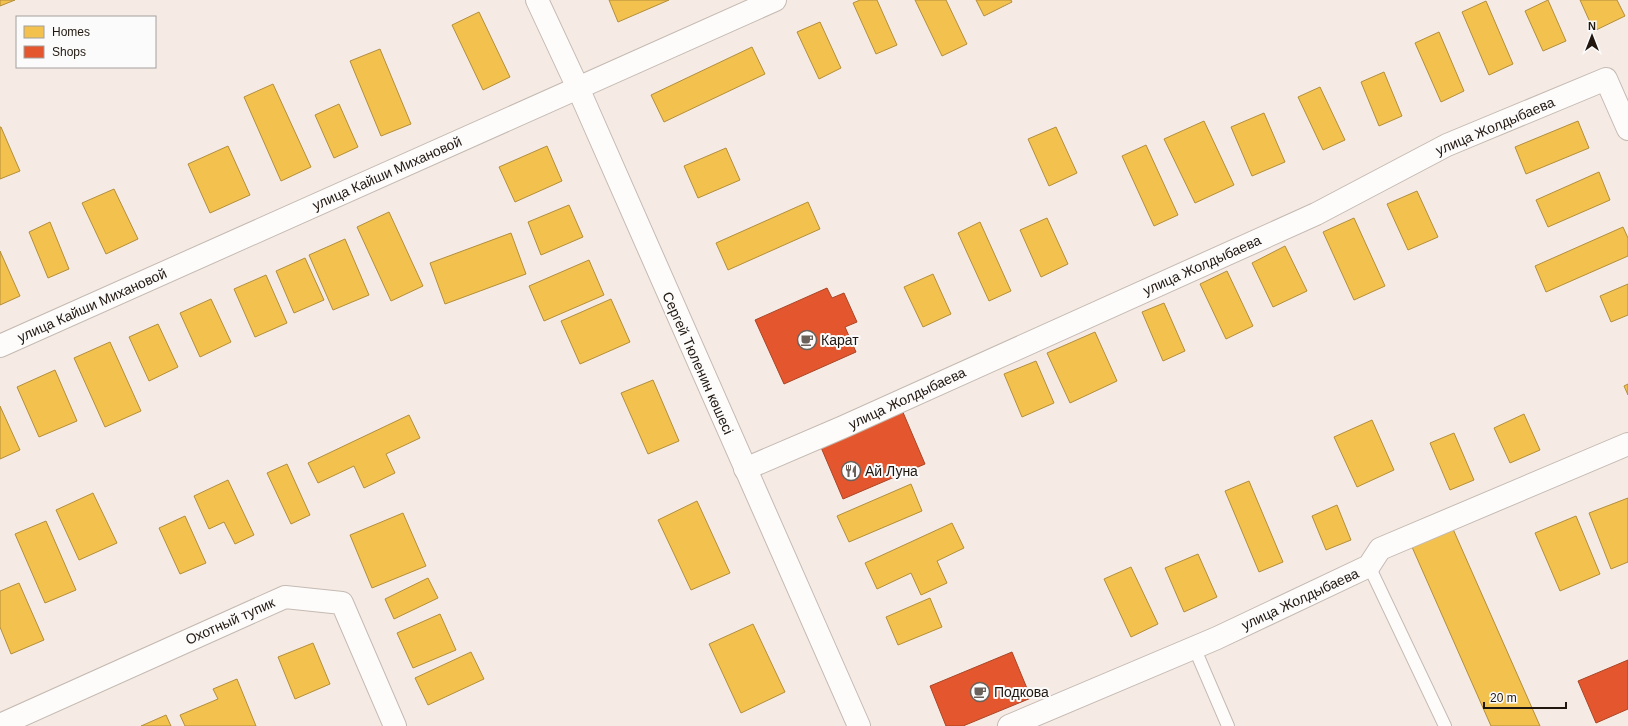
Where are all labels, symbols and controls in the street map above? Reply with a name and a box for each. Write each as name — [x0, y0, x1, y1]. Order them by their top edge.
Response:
legend — [16, 16, 156, 68]
north arrow — [1572, 16, 1612, 56]
text: N — [1588, 20, 1596, 32]
text: Homes — [52, 25, 90, 39]
text: Shops — [52, 45, 86, 59]
street label: улица Жолдыбаева — [1433, 94, 1557, 158]
street label: улица Кайши Михановой — [310, 133, 464, 213]
street label: улица Жолдыбаева — [1141, 232, 1264, 298]
street label: улица Кайши Михановой — [15, 265, 169, 345]
street label: Сергей Тюленин көшесі — [659, 289, 737, 437]
cafe icon: Карат — [796, 329, 818, 351]
place label: Карат — [821, 332, 859, 348]
street label: улица Жолдыбаева — [846, 364, 968, 432]
restaurant icon: Ай Луна — [840, 460, 862, 482]
place label: Ай Луна — [865, 463, 918, 479]
street label: улица Жолдыбаева — [1239, 565, 1361, 633]
street label: Охотный тупик — [183, 594, 278, 648]
cafe icon: Подкова — [969, 681, 991, 703]
place label: Подкова — [994, 684, 1049, 700]
scale bar — [1484, 684, 1566, 710]
text: 20 m — [1490, 691, 1517, 705]

